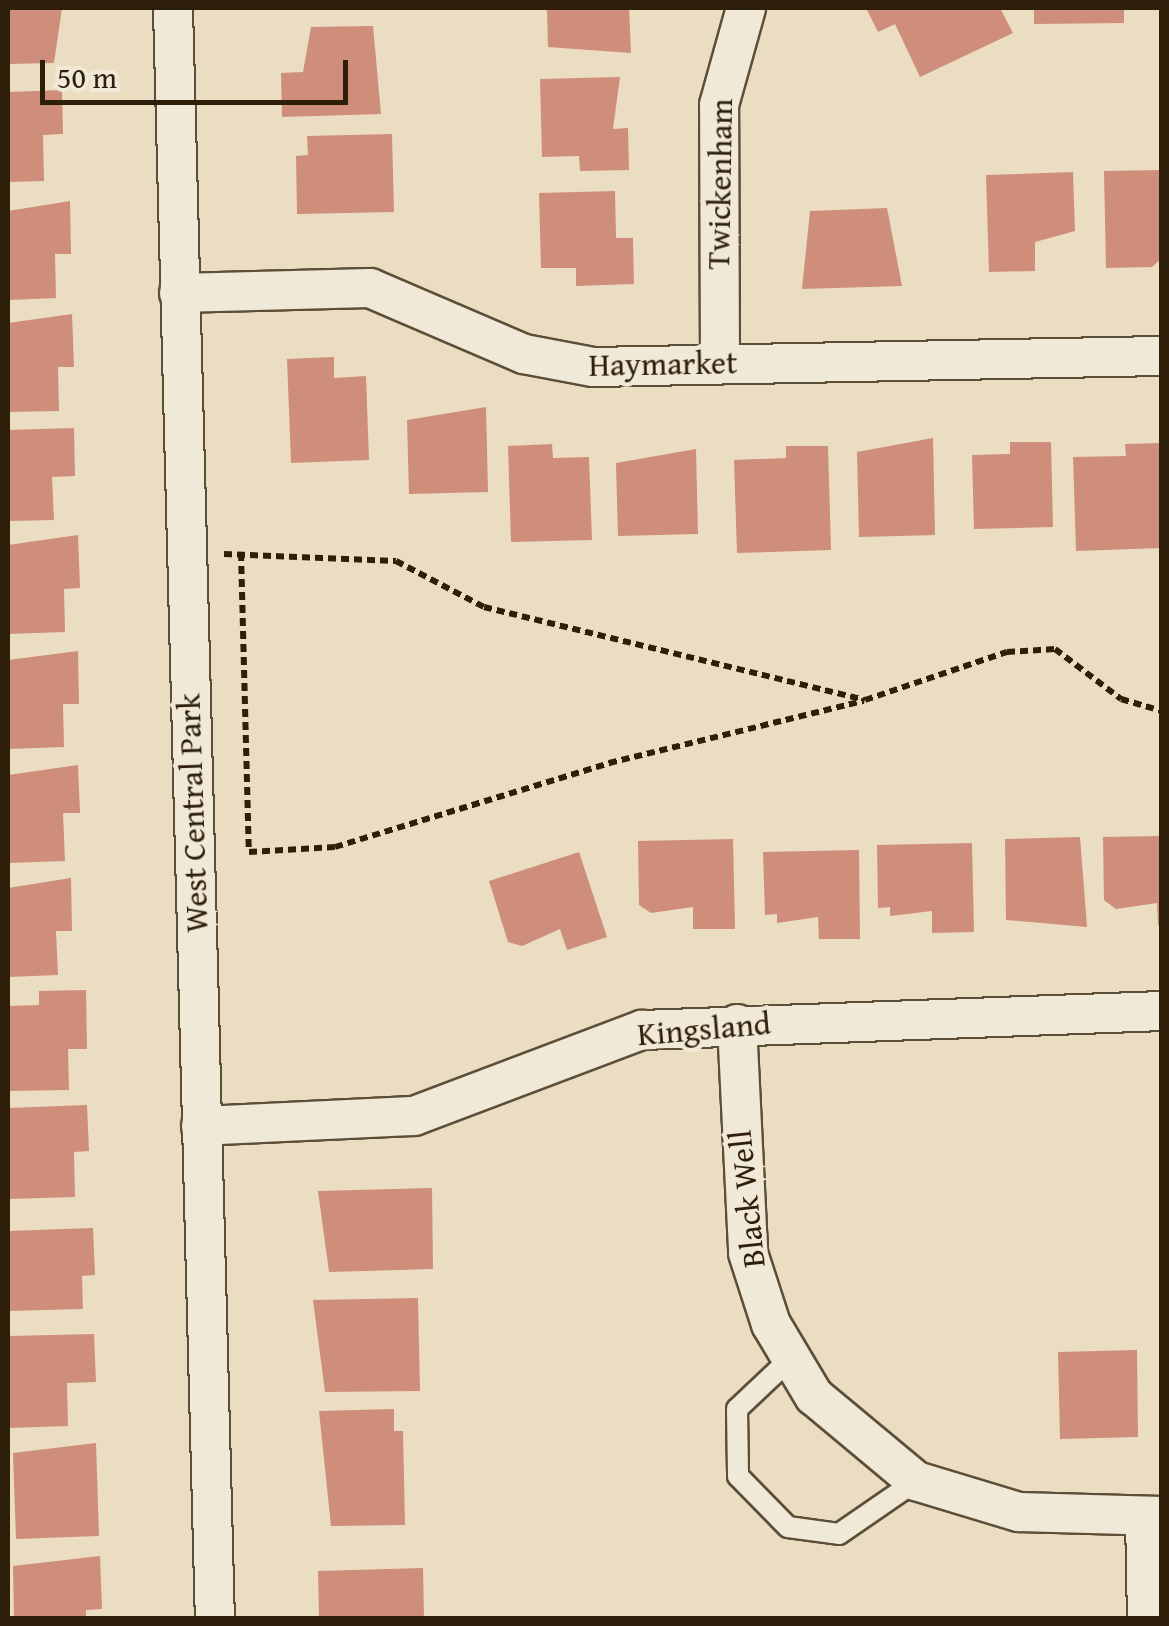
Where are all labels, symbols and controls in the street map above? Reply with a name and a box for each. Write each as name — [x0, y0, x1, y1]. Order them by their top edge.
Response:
scale bar — [45, 40, 352, 102]
text: 50 m — [57, 55, 117, 99]
street label: Twickenham — [699, 98, 741, 270]
street label: Haymarket — [588, 344, 738, 384]
street label: West Central Park — [170, 693, 216, 933]
street label: Kingsland — [636, 1004, 772, 1054]
street label: Black Well — [721, 1128, 773, 1270]

